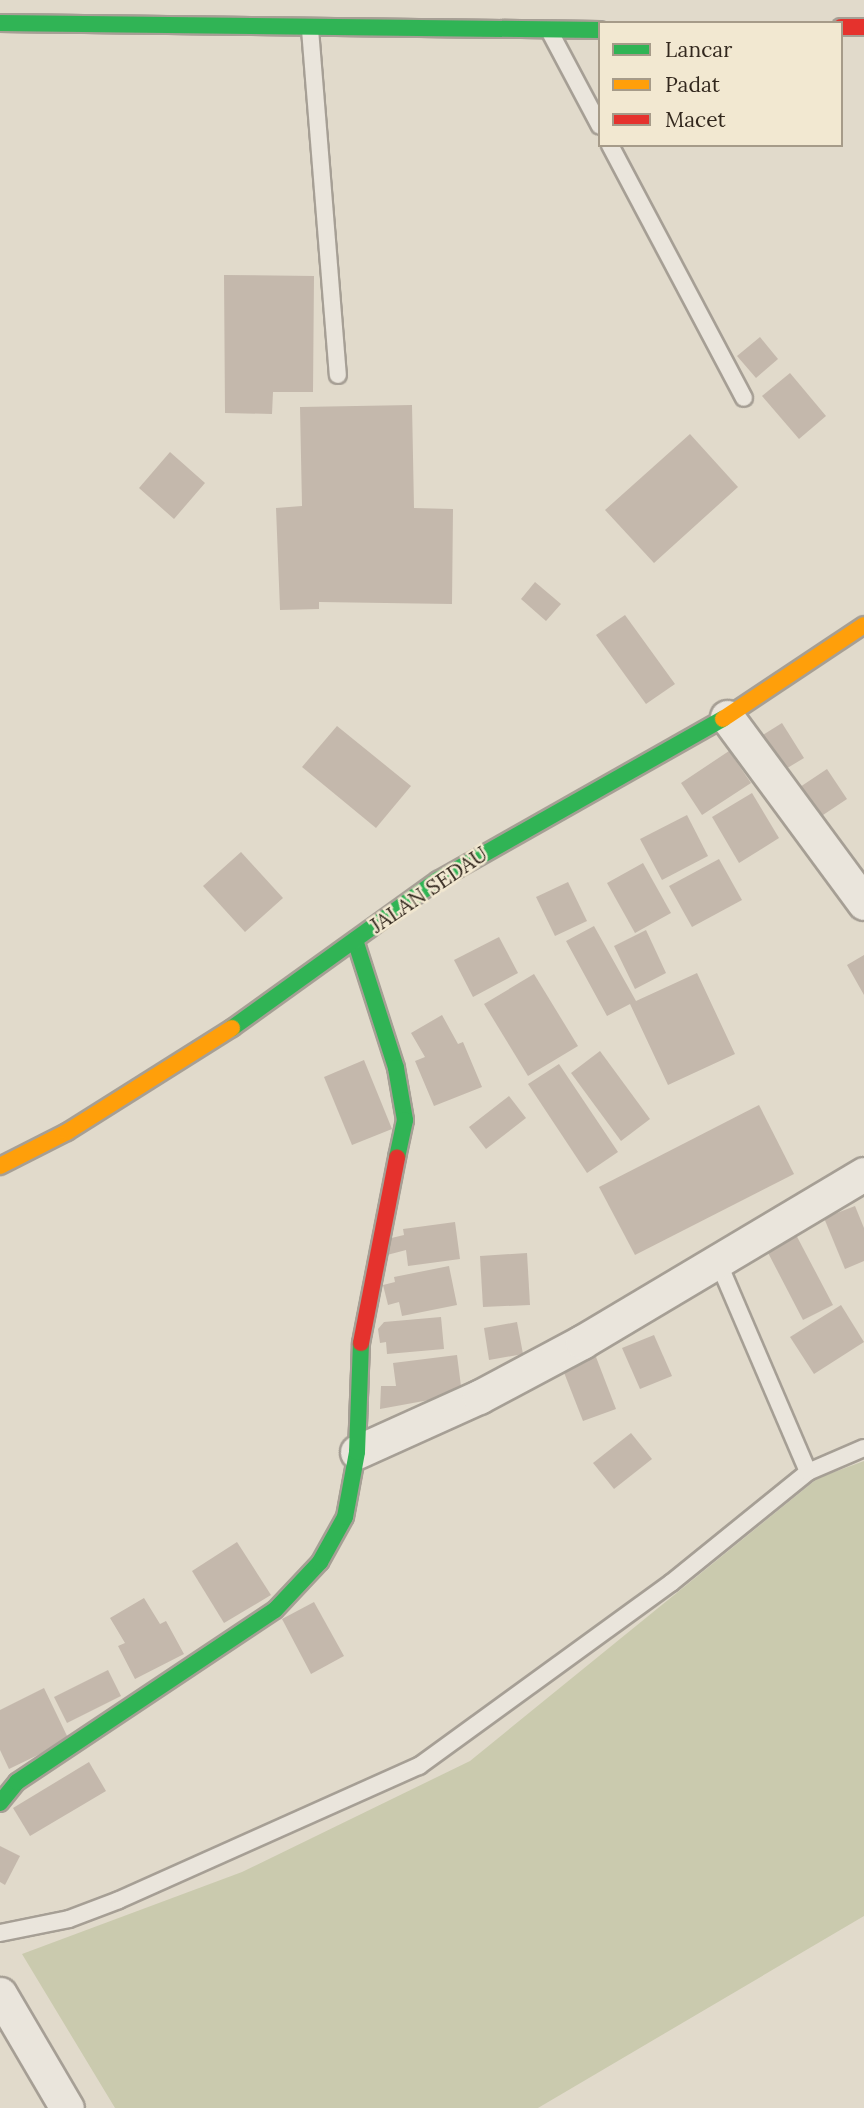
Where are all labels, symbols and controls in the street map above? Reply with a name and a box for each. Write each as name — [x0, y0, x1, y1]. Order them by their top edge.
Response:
legend — [598, 21, 843, 147]
text: Lancar — [665, 36, 732, 63]
text: Padat — [665, 71, 720, 98]
text: Macet — [665, 106, 726, 133]
street label: JALAN SEDAU — [365, 841, 493, 939]

